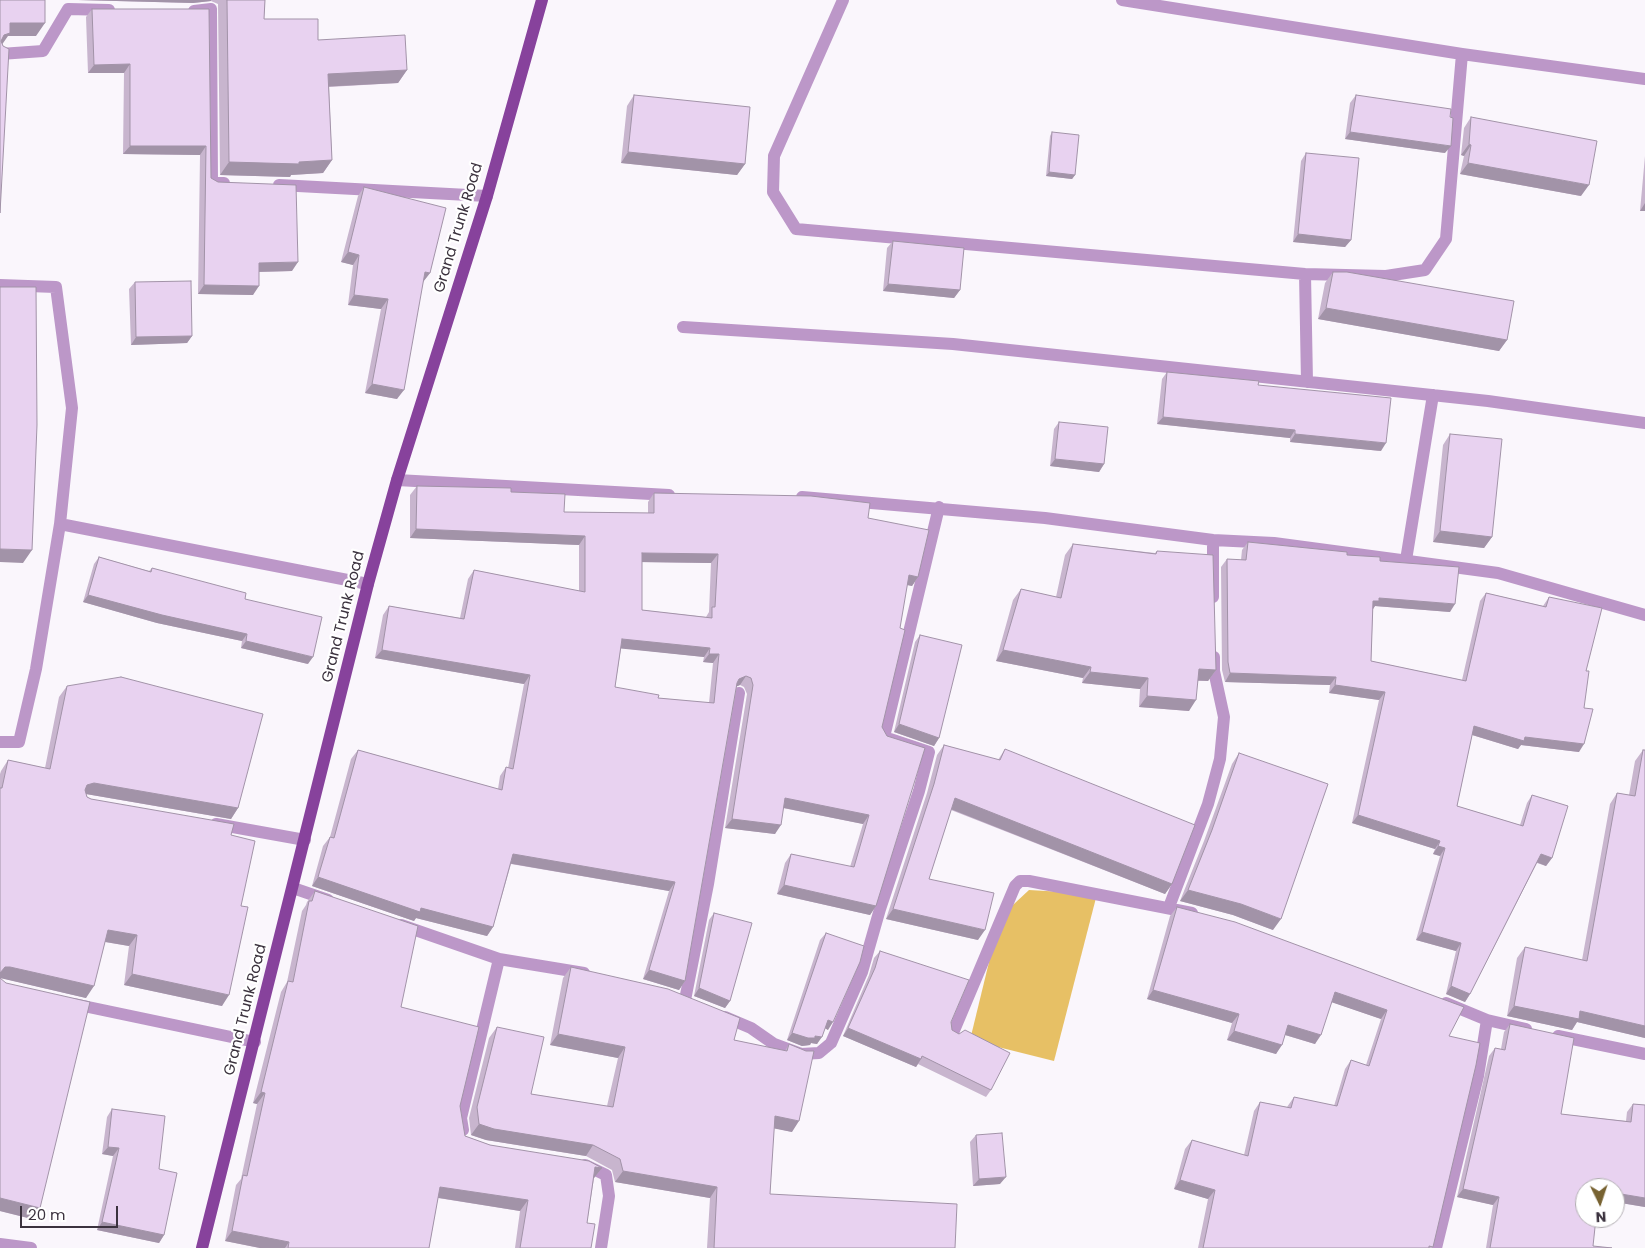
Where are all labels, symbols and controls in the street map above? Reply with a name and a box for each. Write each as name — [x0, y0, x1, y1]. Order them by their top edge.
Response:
street label: Grand Trunk Road — [431, 161, 487, 295]
street label: Grand Trunk Road — [319, 549, 369, 685]
street label: Grand Trunk Road — [221, 942, 271, 1078]
north arrow — [1575, 1178, 1625, 1228]
scale bar — [22, 1196, 120, 1228]
text: 20 m — [28, 1204, 66, 1225]
text: N — [1595, 1207, 1607, 1227]

